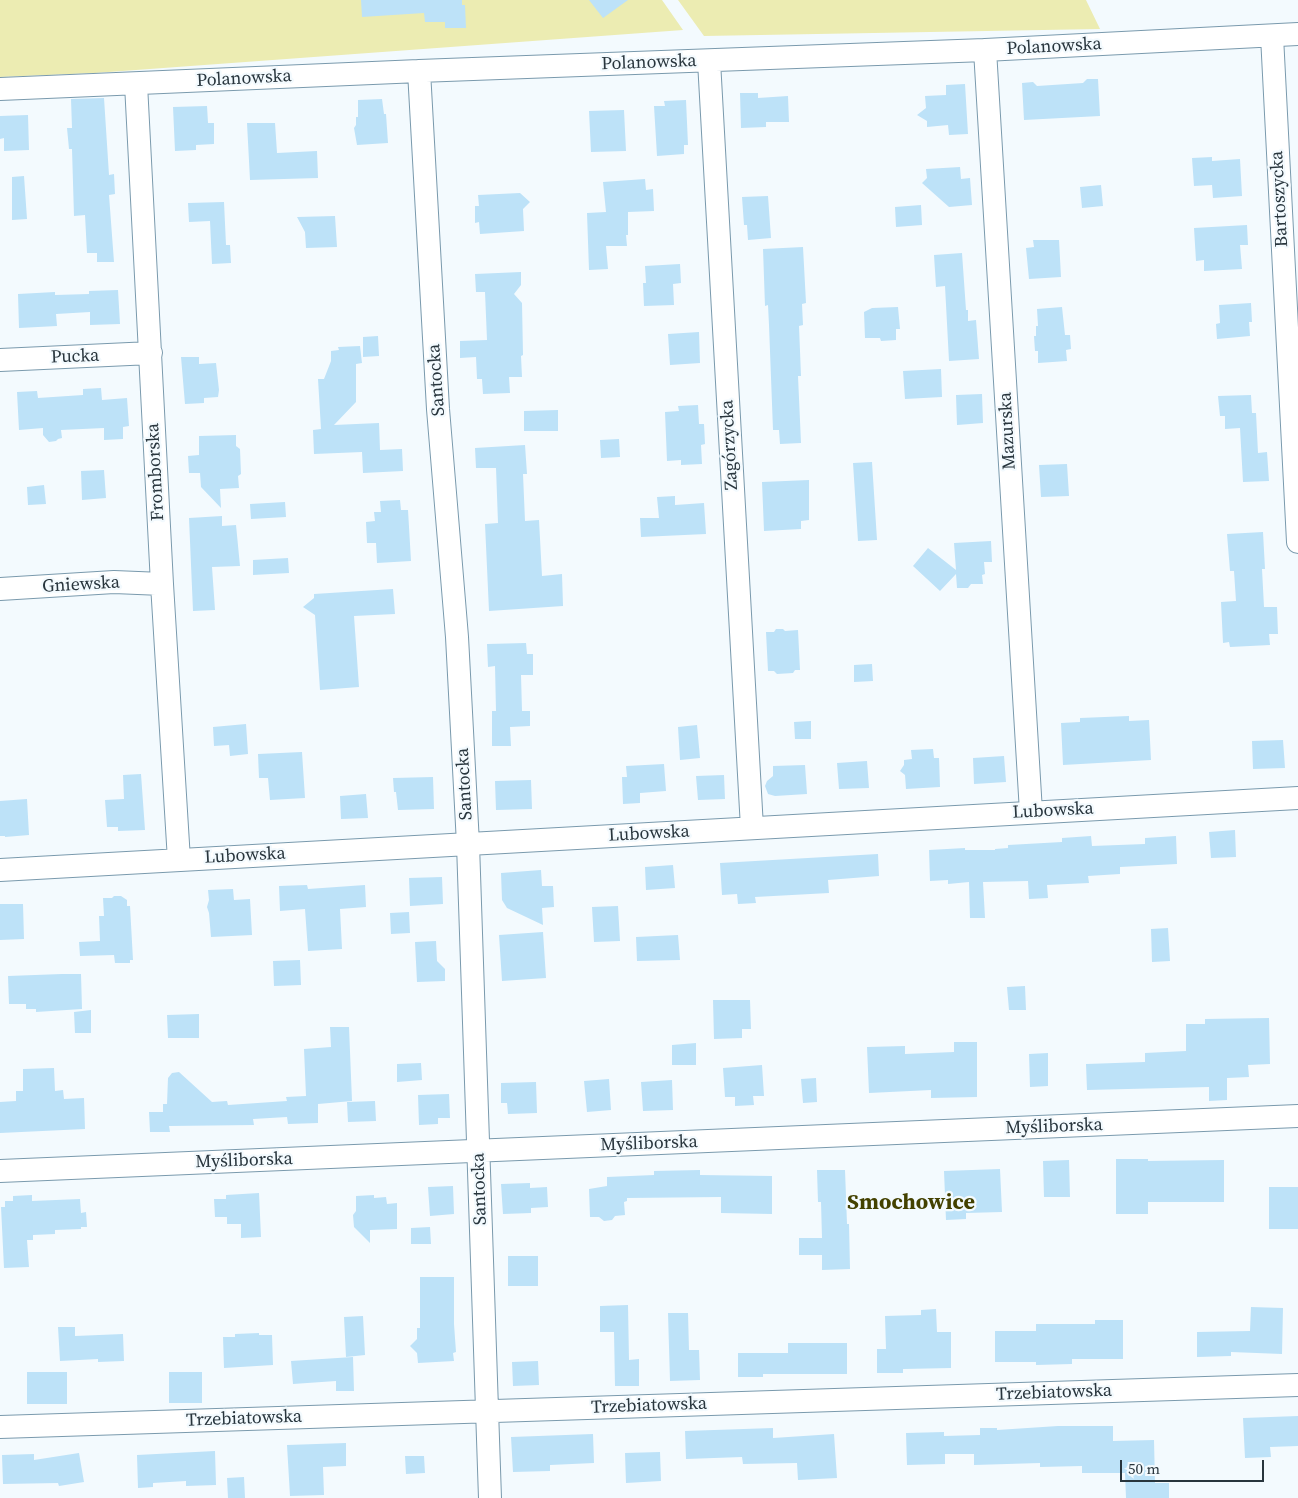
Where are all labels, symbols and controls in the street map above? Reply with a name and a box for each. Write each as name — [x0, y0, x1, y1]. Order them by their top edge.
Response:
street label: Polanowska — [1006, 34, 1102, 60]
street label: Polanowska — [601, 51, 697, 75]
street label: Polanowska — [196, 66, 292, 92]
street label: Bartoszycka — [1267, 150, 1293, 248]
street label: Santocka — [424, 343, 450, 417]
street label: Pucka — [50, 345, 100, 369]
street label: Mazurska — [995, 392, 1021, 470]
street label: Zagórzycka — [717, 399, 743, 491]
street label: Fromborska — [143, 423, 169, 521]
street label: Gniewska — [42, 572, 120, 598]
street label: Santocka — [452, 747, 478, 821]
street label: Lubowska — [1012, 798, 1094, 824]
street label: Lubowska — [608, 821, 690, 847]
street label: Lubowska — [204, 843, 286, 869]
street label: Myśliborska — [1005, 1115, 1103, 1139]
street label: Myśliborska — [600, 1132, 698, 1156]
street label: Myśliborska — [195, 1149, 293, 1173]
street label: Santocka — [468, 1152, 492, 1226]
district label: Smochowice — [847, 1190, 975, 1216]
street label: Trzebiatowska — [996, 1380, 1112, 1406]
street label: Trzebiatowska — [591, 1393, 707, 1419]
street label: Trzebiatowska — [186, 1406, 302, 1432]
scale bar — [1123, 1450, 1267, 1482]
text: 50 m — [1128, 1458, 1160, 1479]

